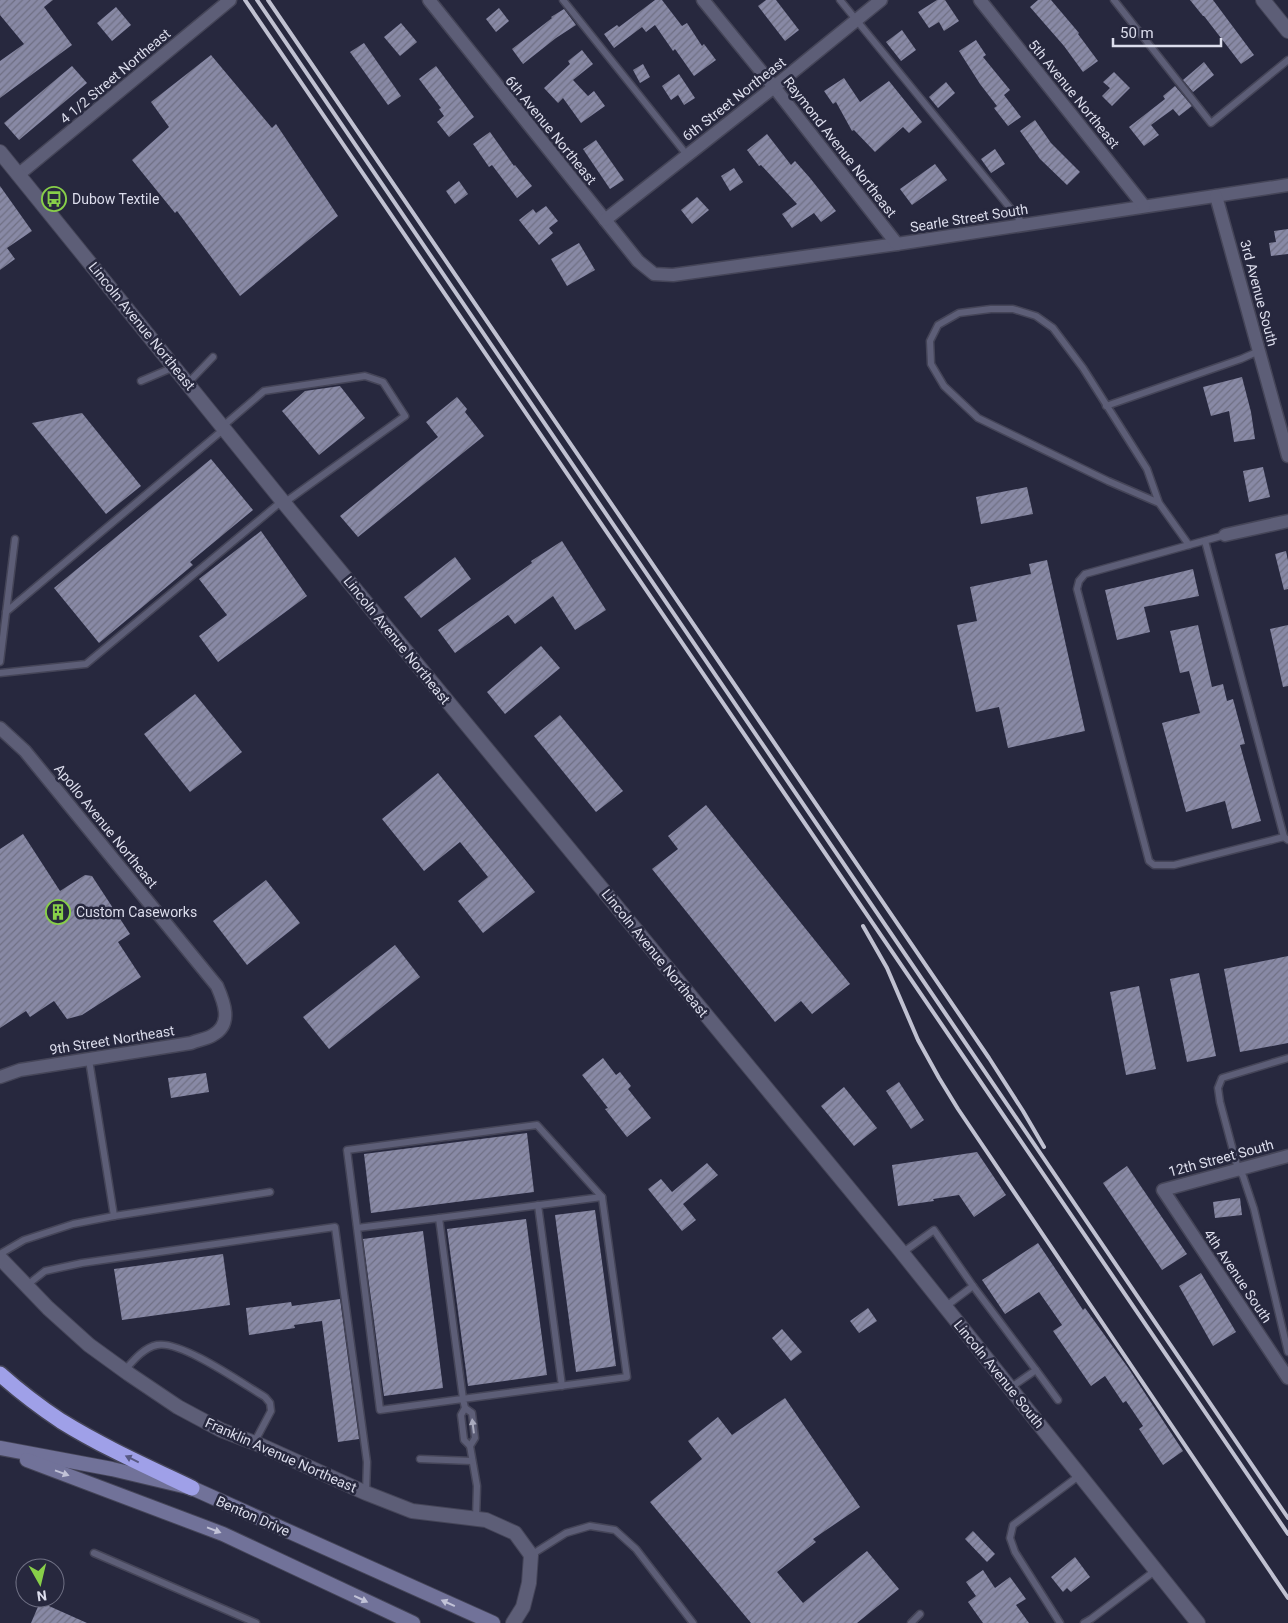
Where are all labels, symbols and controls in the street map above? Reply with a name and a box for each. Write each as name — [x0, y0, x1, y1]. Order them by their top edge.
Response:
scale bar — [1113, 15, 1220, 47]
text: 50 m — [1120, 24, 1154, 42]
street label: 4 1/2 Street Northeast — [57, 25, 174, 127]
street label: 5th Avenue Northeast — [1025, 36, 1123, 152]
street label: 6th Street Northeast — [679, 54, 789, 144]
street label: 6th Avenue Northeast — [502, 72, 600, 188]
street label: Raymond Avenue Northeast — [780, 74, 900, 221]
bus stop icon: Dubow Textile — [41, 186, 67, 212]
place label: Dubow Textile — [72, 191, 159, 207]
street label: Searle Street South — [909, 201, 1029, 235]
street label: 3rd Avenue South — [1237, 238, 1281, 348]
street label: Lincoln Avenue Northeast — [85, 259, 199, 394]
street label: Lincoln Avenue Northeast — [340, 573, 454, 708]
street label: Apollo Avenue Northeast — [51, 761, 161, 891]
street label: Lincoln Avenue Northeast — [598, 886, 712, 1021]
building icon: Custom Caseworks — [45, 899, 71, 925]
place label: Custom Caseworks — [76, 904, 197, 920]
street label: 9th Street Northeast — [48, 1022, 176, 1058]
street label: 12th Street South — [1167, 1136, 1275, 1180]
street label: 4th Avenue South — [1201, 1226, 1275, 1326]
street label: Lincoln Avenue South — [951, 1317, 1047, 1431]
street label: Franklin Avenue Northeast — [203, 1414, 360, 1496]
one-way arrow — [469, 1417, 477, 1433]
one-way arrow — [125, 1455, 139, 1463]
one-way arrow — [55, 1469, 70, 1477]
street label: Benton Drive — [214, 1493, 292, 1539]
one-way arrow — [207, 1526, 222, 1534]
north arrow — [15, 1558, 65, 1608]
text: N — [36, 1587, 48, 1604]
one-way arrow — [354, 1595, 369, 1603]
one-way arrow — [441, 1599, 455, 1607]

